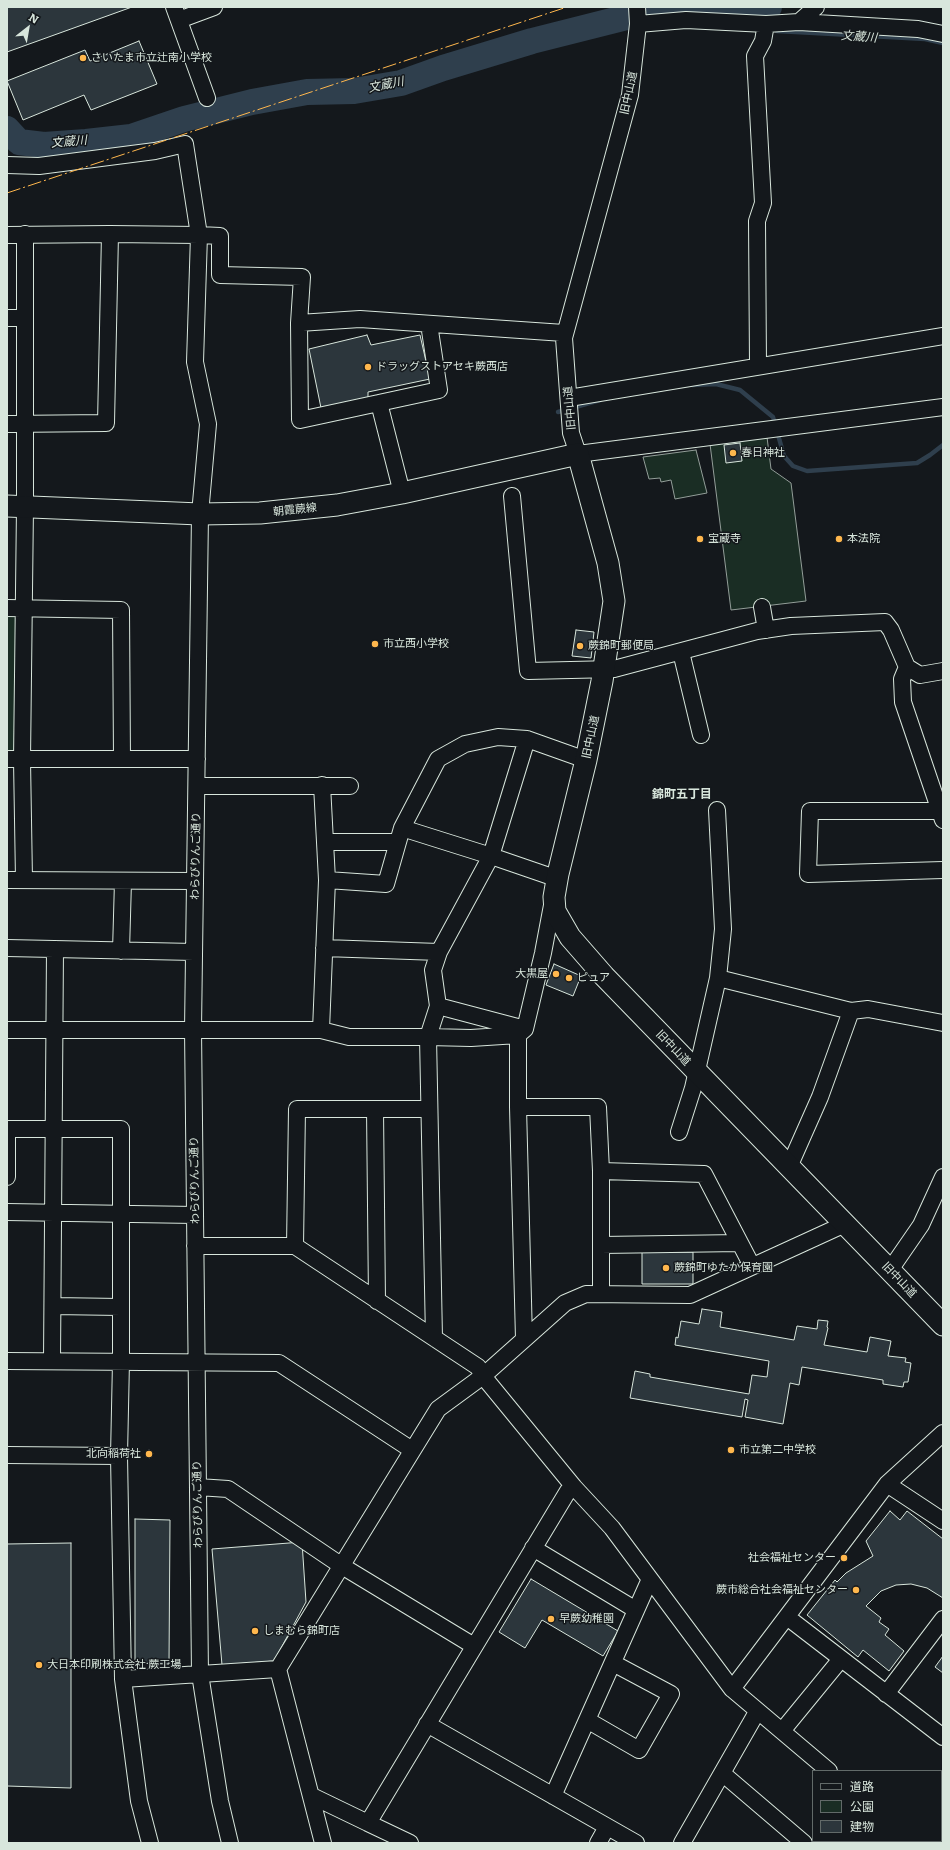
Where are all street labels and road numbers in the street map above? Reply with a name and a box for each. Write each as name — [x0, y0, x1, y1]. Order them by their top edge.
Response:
street label: 旧中山道 — [618, 70, 640, 116]
street label: 旧中山道 — [562, 386, 578, 430]
street label: 朝霞蕨線 — [272, 501, 318, 519]
street label: 旧中山道 — [580, 714, 602, 760]
street label: わらびりんご通り — [189, 812, 203, 900]
street label: 旧中山道 — [653, 1028, 693, 1068]
street label: わらびりんご通り — [188, 1136, 202, 1224]
street label: 旧中山道 — [879, 1260, 919, 1300]
street label: わらびりんご通り — [191, 1460, 205, 1548]

